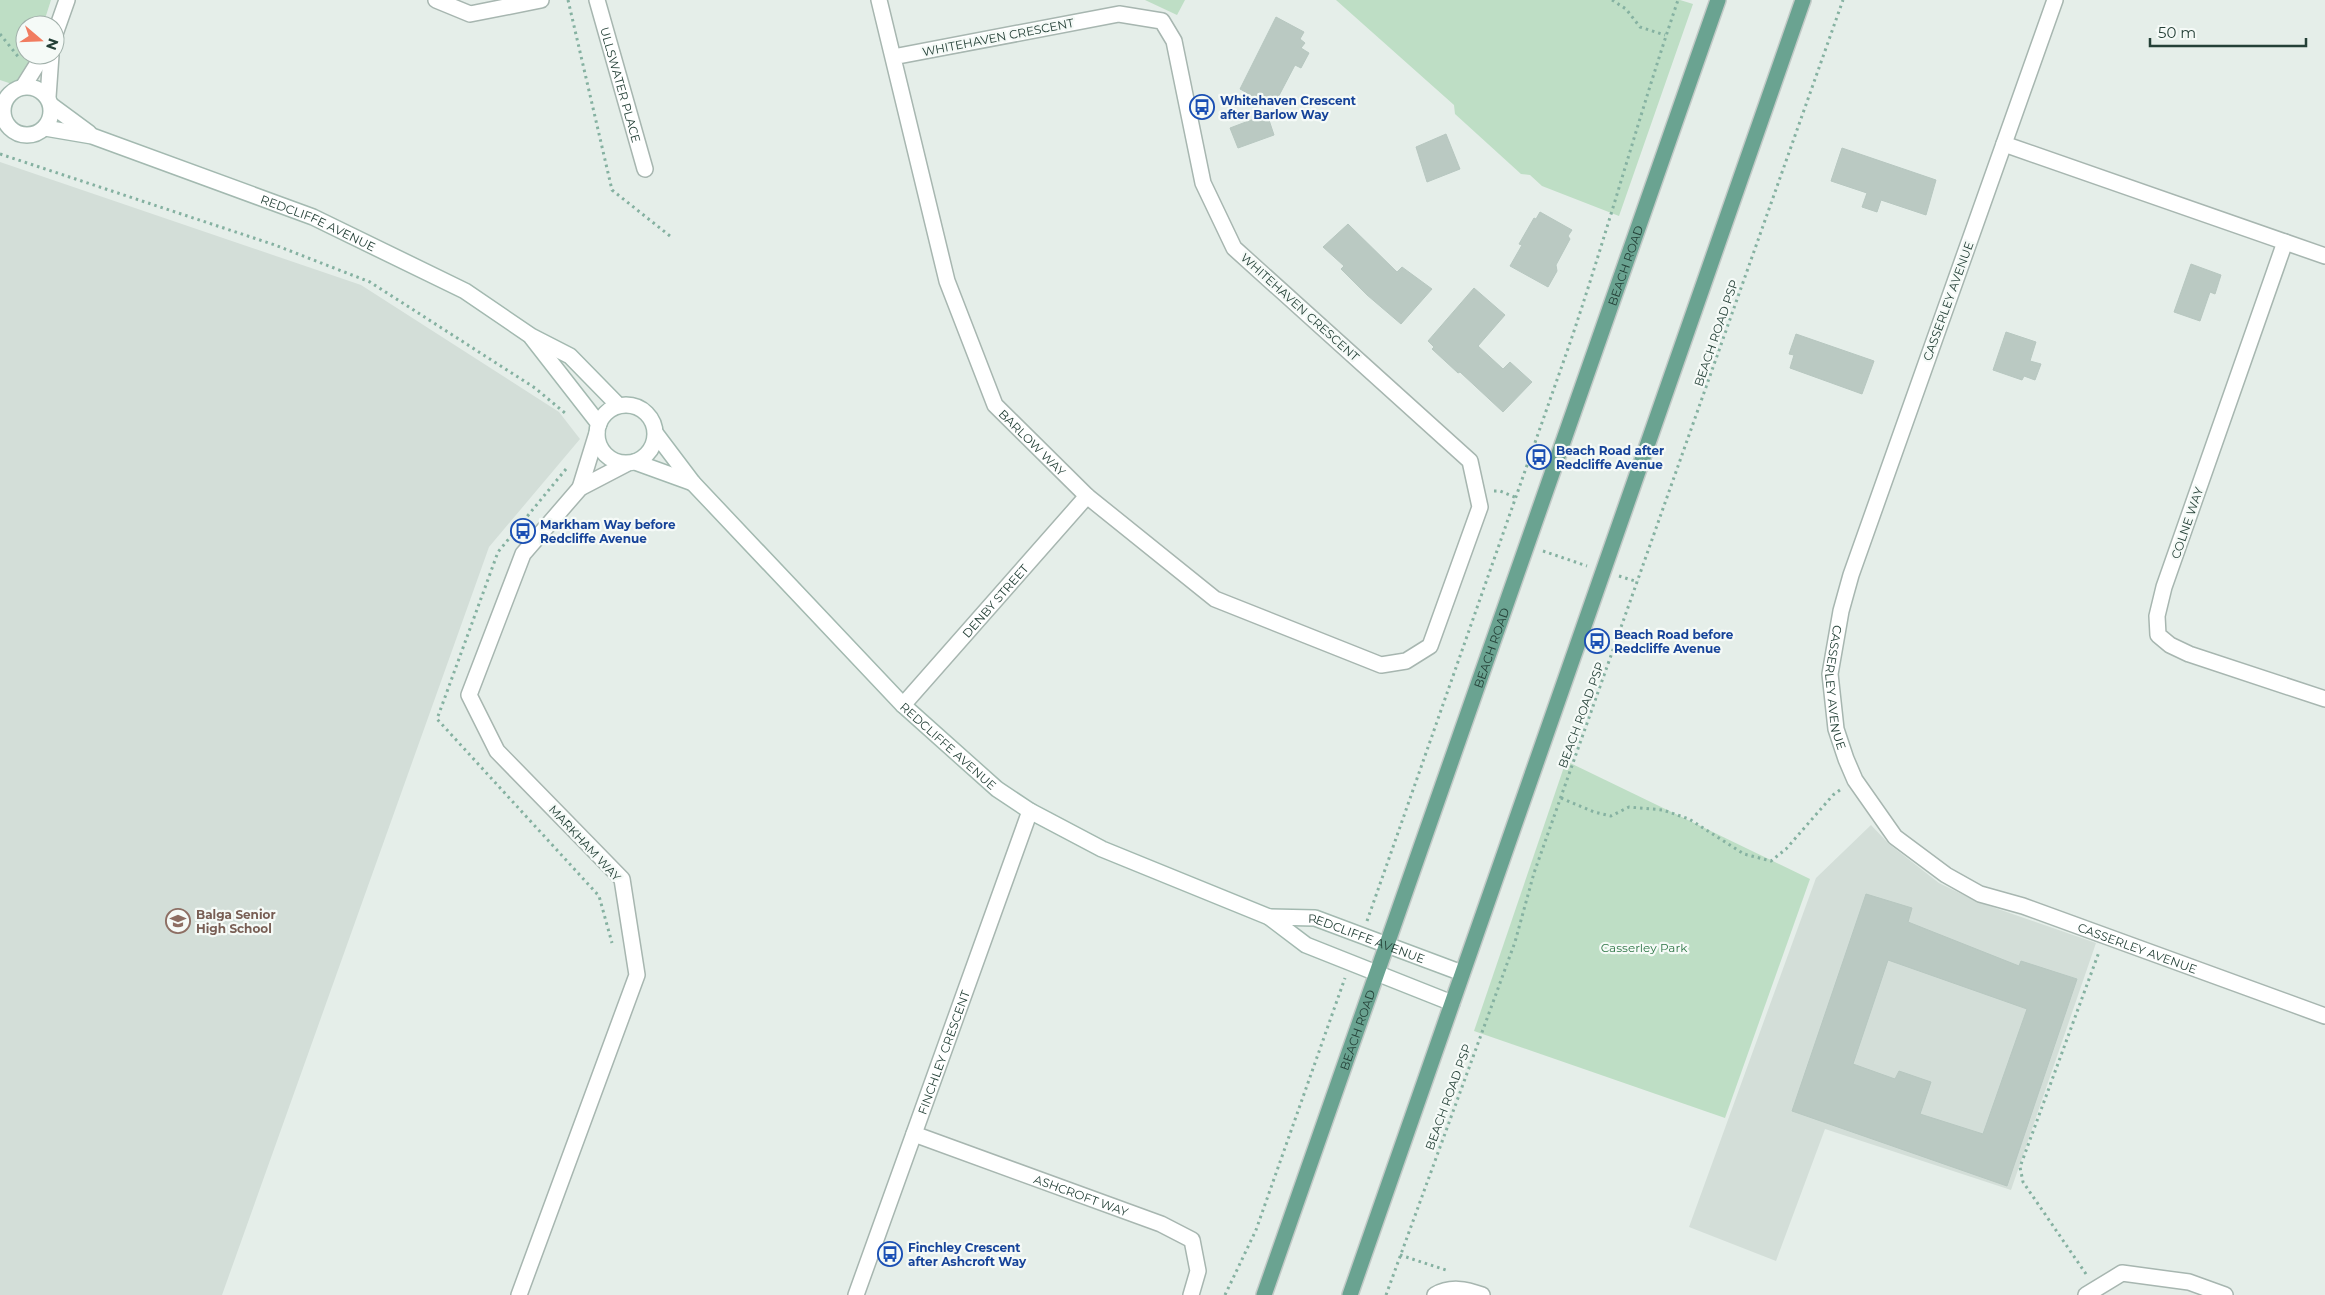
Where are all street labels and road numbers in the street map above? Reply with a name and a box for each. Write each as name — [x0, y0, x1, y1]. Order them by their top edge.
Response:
street label: WHITEHAVEN CRESCENT — [921, 15, 1075, 59]
street label: ULLSWATER PLACE — [598, 25, 645, 144]
street label: REDCLIFFE AVENUE — [259, 191, 378, 254]
street label: BEACH ROAD — [1604, 223, 1646, 308]
street label: CASSERLEY AVENUE — [1919, 239, 1977, 363]
street label: WHITEHAVEN CRESCENT — [1238, 250, 1362, 364]
street label: BEACH ROAD PSP — [1691, 278, 1741, 388]
street label: BARLOW WAY — [996, 406, 1069, 479]
street label: COLNE WAY — [2168, 485, 2206, 561]
street label: DENBY STREET — [959, 561, 1031, 640]
street label: BEACH ROAD — [1470, 605, 1512, 690]
street label: CASSERLEY AVENUE — [1822, 624, 1850, 751]
street label: BEACH ROAD PSP — [1555, 660, 1607, 770]
street label: REDCLIFFE AVENUE — [897, 699, 1000, 793]
street label: MARKHAM WAY — [546, 802, 624, 885]
street label: REDCLIFFE AVENUE — [1308, 910, 1427, 966]
street label: CASSERLEY AVENUE — [2076, 919, 2199, 976]
street label: FINCHLEY CRESCENT — [914, 988, 973, 1116]
street label: BEACH ROAD — [1336, 988, 1378, 1072]
street label: BEACH ROAD PSP — [1422, 1042, 1474, 1152]
street label: ASHCROFT WAY — [1032, 1171, 1131, 1219]

